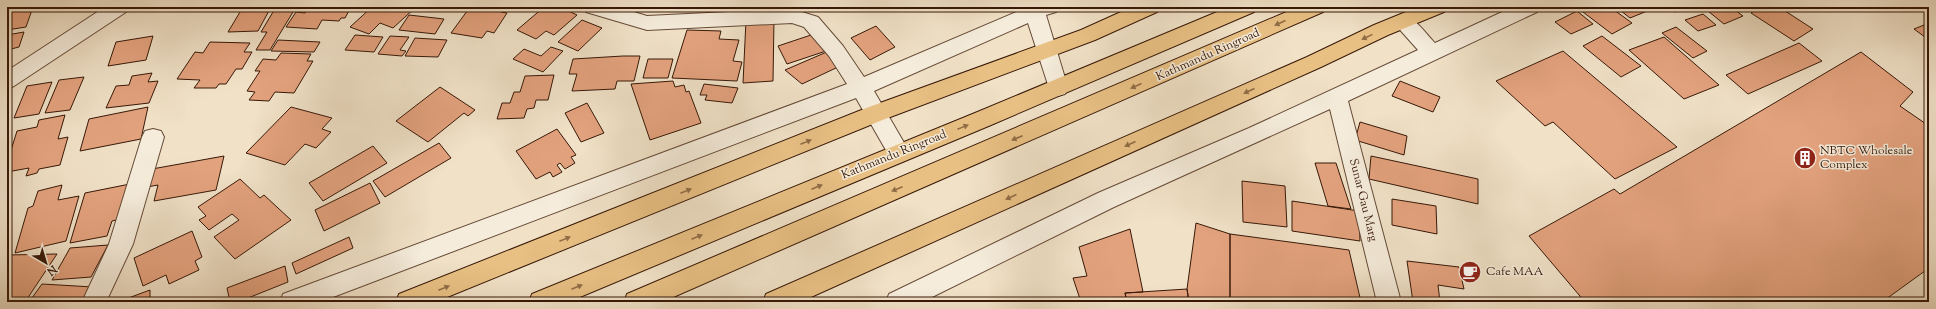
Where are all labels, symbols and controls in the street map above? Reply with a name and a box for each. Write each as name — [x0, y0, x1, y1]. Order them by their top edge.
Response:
one-way arrow — [1274, 20, 1286, 26]
street label: Kathmandu Ringroad — [1153, 24, 1263, 86]
one-way arrow — [1361, 34, 1373, 40]
one-way arrow — [1130, 83, 1141, 89]
one-way arrow — [1243, 88, 1255, 94]
one-way arrow — [958, 123, 970, 129]
street label: Kathmandu Ringroad — [839, 126, 949, 184]
one-way arrow — [1011, 135, 1022, 141]
one-way arrow — [801, 139, 813, 145]
one-way arrow — [1125, 141, 1136, 147]
place label: NBTC Wholesale Complex — [1820, 142, 1913, 174]
building icon: NBTC Wholesale Complex — [1792, 145, 1818, 171]
street label: Sunar Gau Marg — [1344, 157, 1382, 244]
one-way arrow — [812, 183, 824, 189]
one-way arrow — [891, 187, 903, 193]
one-way arrow — [680, 188, 691, 194]
one-way arrow — [1005, 194, 1017, 200]
one-way arrow — [692, 234, 703, 240]
one-way arrow — [560, 236, 572, 242]
north arrow — [26, 243, 66, 283]
cafe icon: Cafe MAA — [1457, 259, 1483, 285]
text: N — [43, 260, 61, 279]
place label: Cafe MAA — [1486, 263, 1544, 281]
one-way arrow — [439, 284, 451, 290]
one-way arrow — [572, 284, 583, 290]

